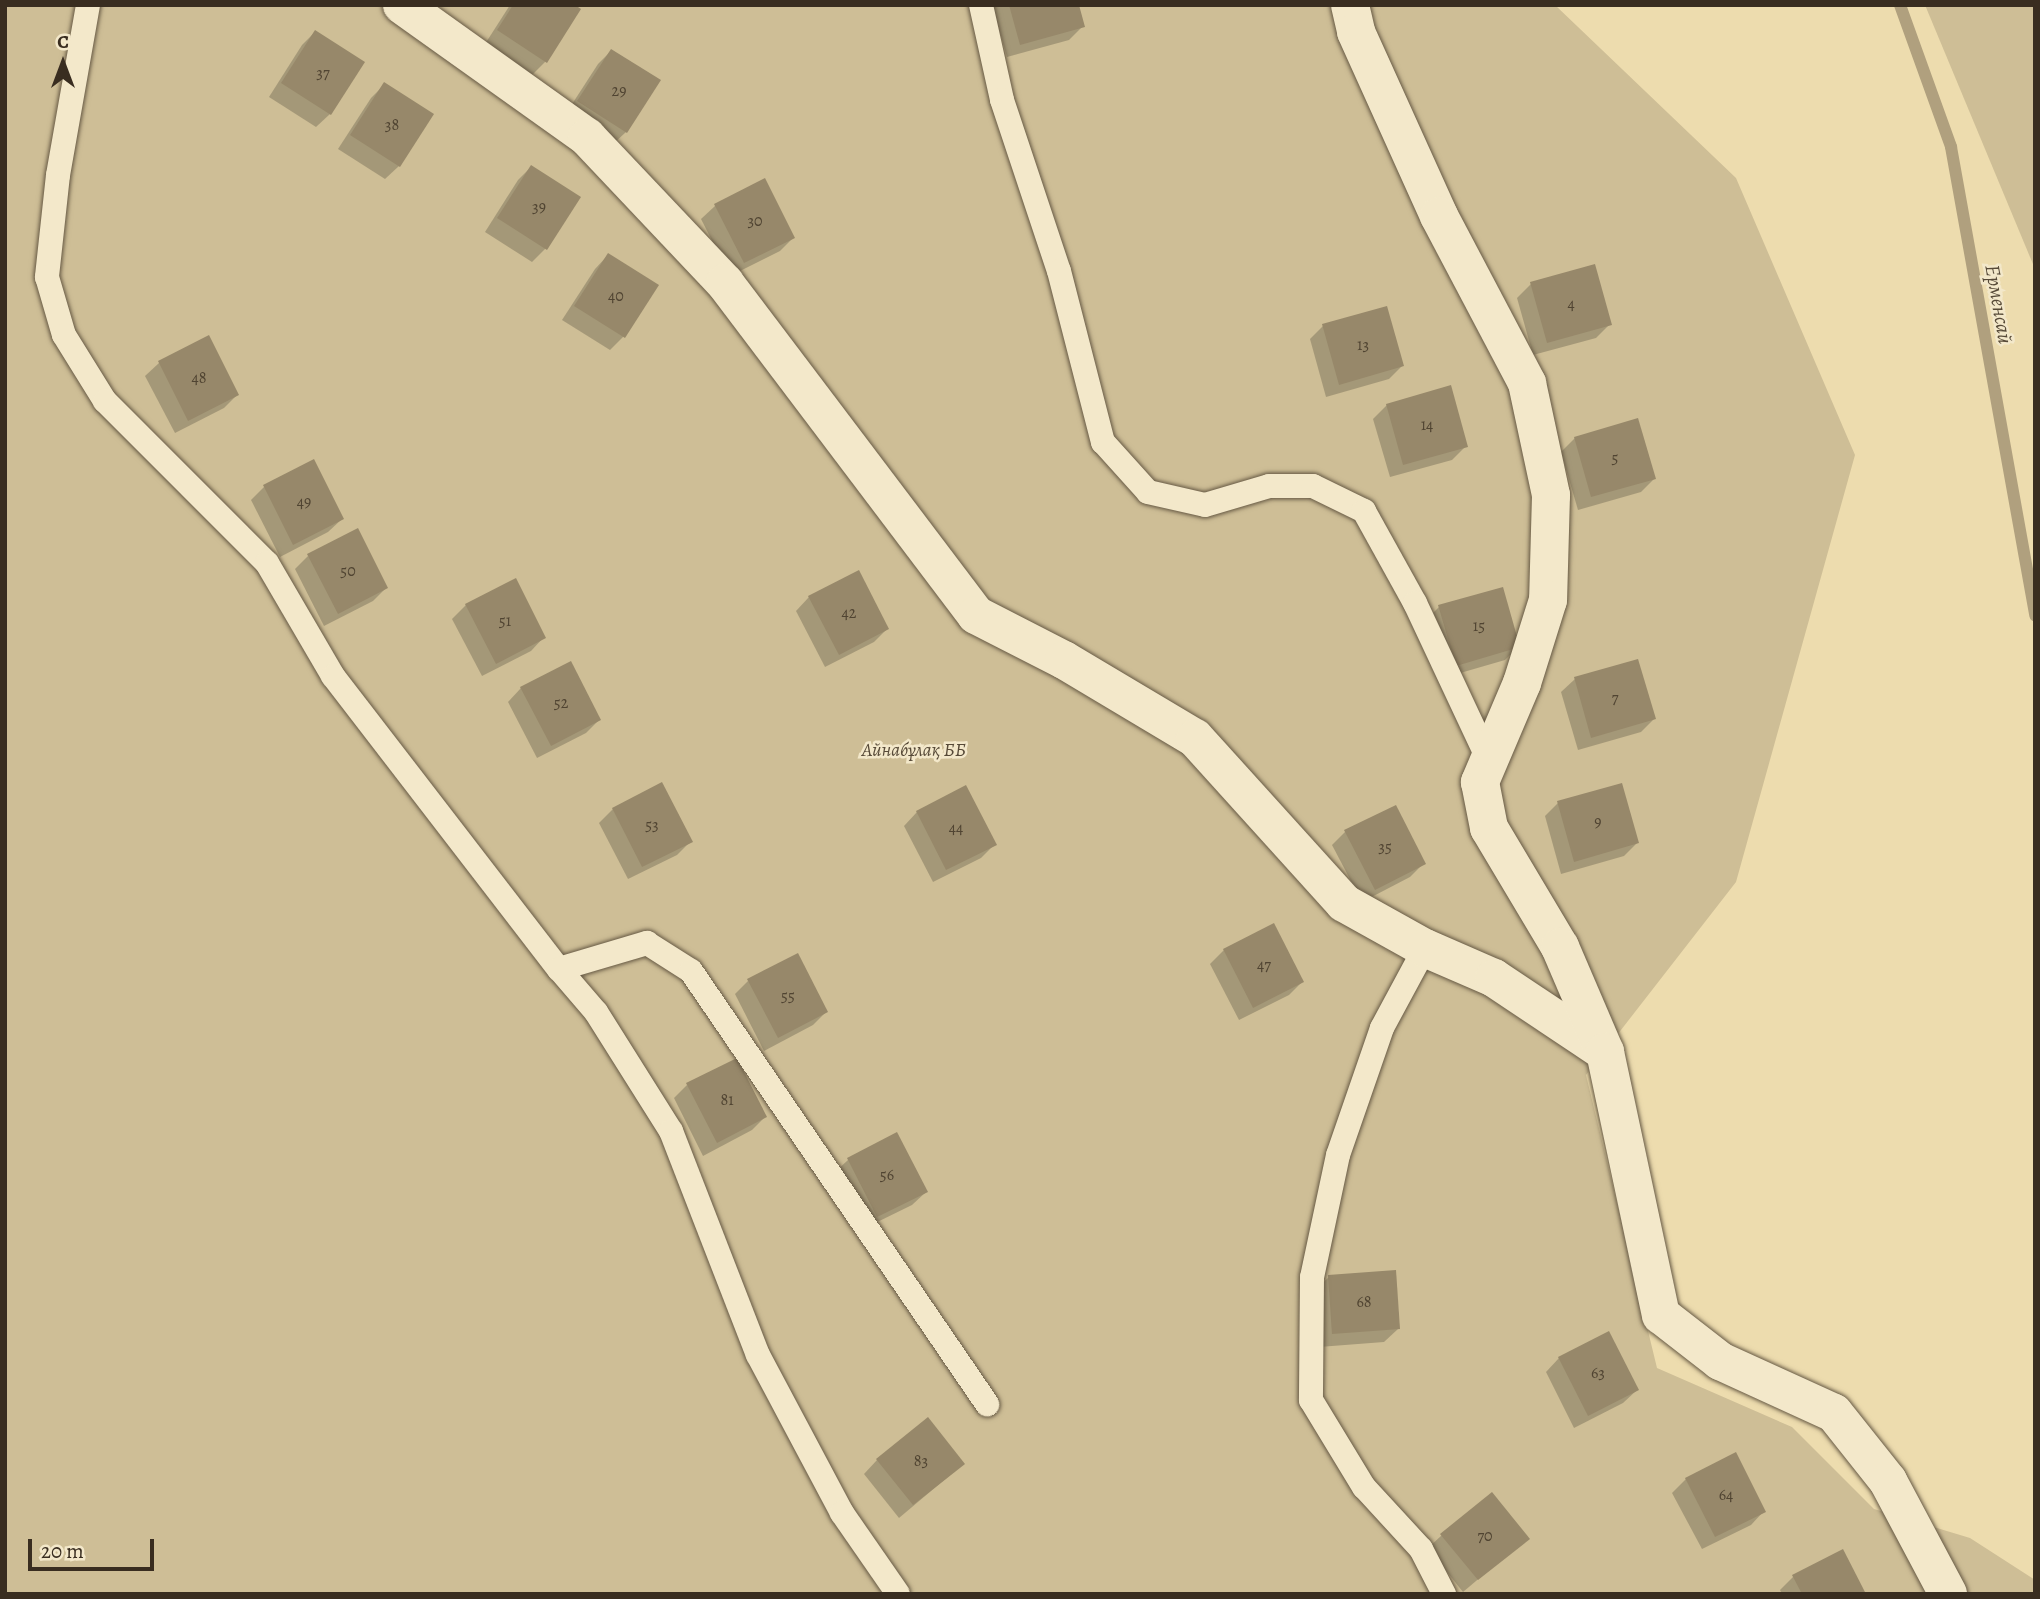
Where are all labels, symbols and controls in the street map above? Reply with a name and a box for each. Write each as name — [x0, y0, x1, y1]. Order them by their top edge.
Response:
north arrow — [28, 28, 98, 98]
text: С — [57, 29, 69, 55]
house number: 37 — [316, 63, 330, 83]
house number: 29 — [612, 81, 626, 101]
house number: 38 — [385, 115, 399, 135]
house number: 39 — [532, 197, 546, 217]
house number: 30 — [747, 211, 763, 231]
water label: Ерменсай — [1980, 262, 2018, 346]
house number: 40 — [608, 286, 624, 306]
house number: 4 — [1567, 294, 1575, 314]
house number: 13 — [1357, 335, 1369, 355]
house number: 48 — [191, 368, 207, 388]
house number: 14 — [1421, 415, 1433, 435]
house number: 5 — [1612, 448, 1618, 468]
house number: 49 — [297, 492, 311, 512]
house number: 50 — [340, 561, 356, 581]
house number: 42 — [842, 603, 856, 623]
house number: 51 — [499, 611, 511, 631]
house number: 15 — [1473, 616, 1485, 636]
house number: 7 — [1612, 688, 1618, 708]
house number: 52 — [554, 693, 568, 713]
park label: Айнабұлақ ББ — [862, 740, 966, 762]
house number: 9 — [1594, 812, 1602, 832]
house number: 53 — [645, 815, 659, 835]
house number: 44 — [949, 818, 963, 838]
house number: 35 — [1378, 837, 1392, 857]
house number: 47 — [1257, 955, 1271, 975]
house number: 55 — [781, 986, 795, 1006]
house number: 81 — [720, 1090, 734, 1110]
house number: 56 — [880, 1165, 894, 1185]
house number: 68 — [1356, 1292, 1372, 1312]
house number: 63 — [1591, 1363, 1605, 1383]
house number: 83 — [914, 1451, 928, 1471]
house number: 64 — [1719, 1485, 1733, 1505]
scale bar — [32, 1526, 158, 1570]
house number: 70 — [1477, 1526, 1493, 1546]
text: 20 m — [41, 1537, 84, 1565]

